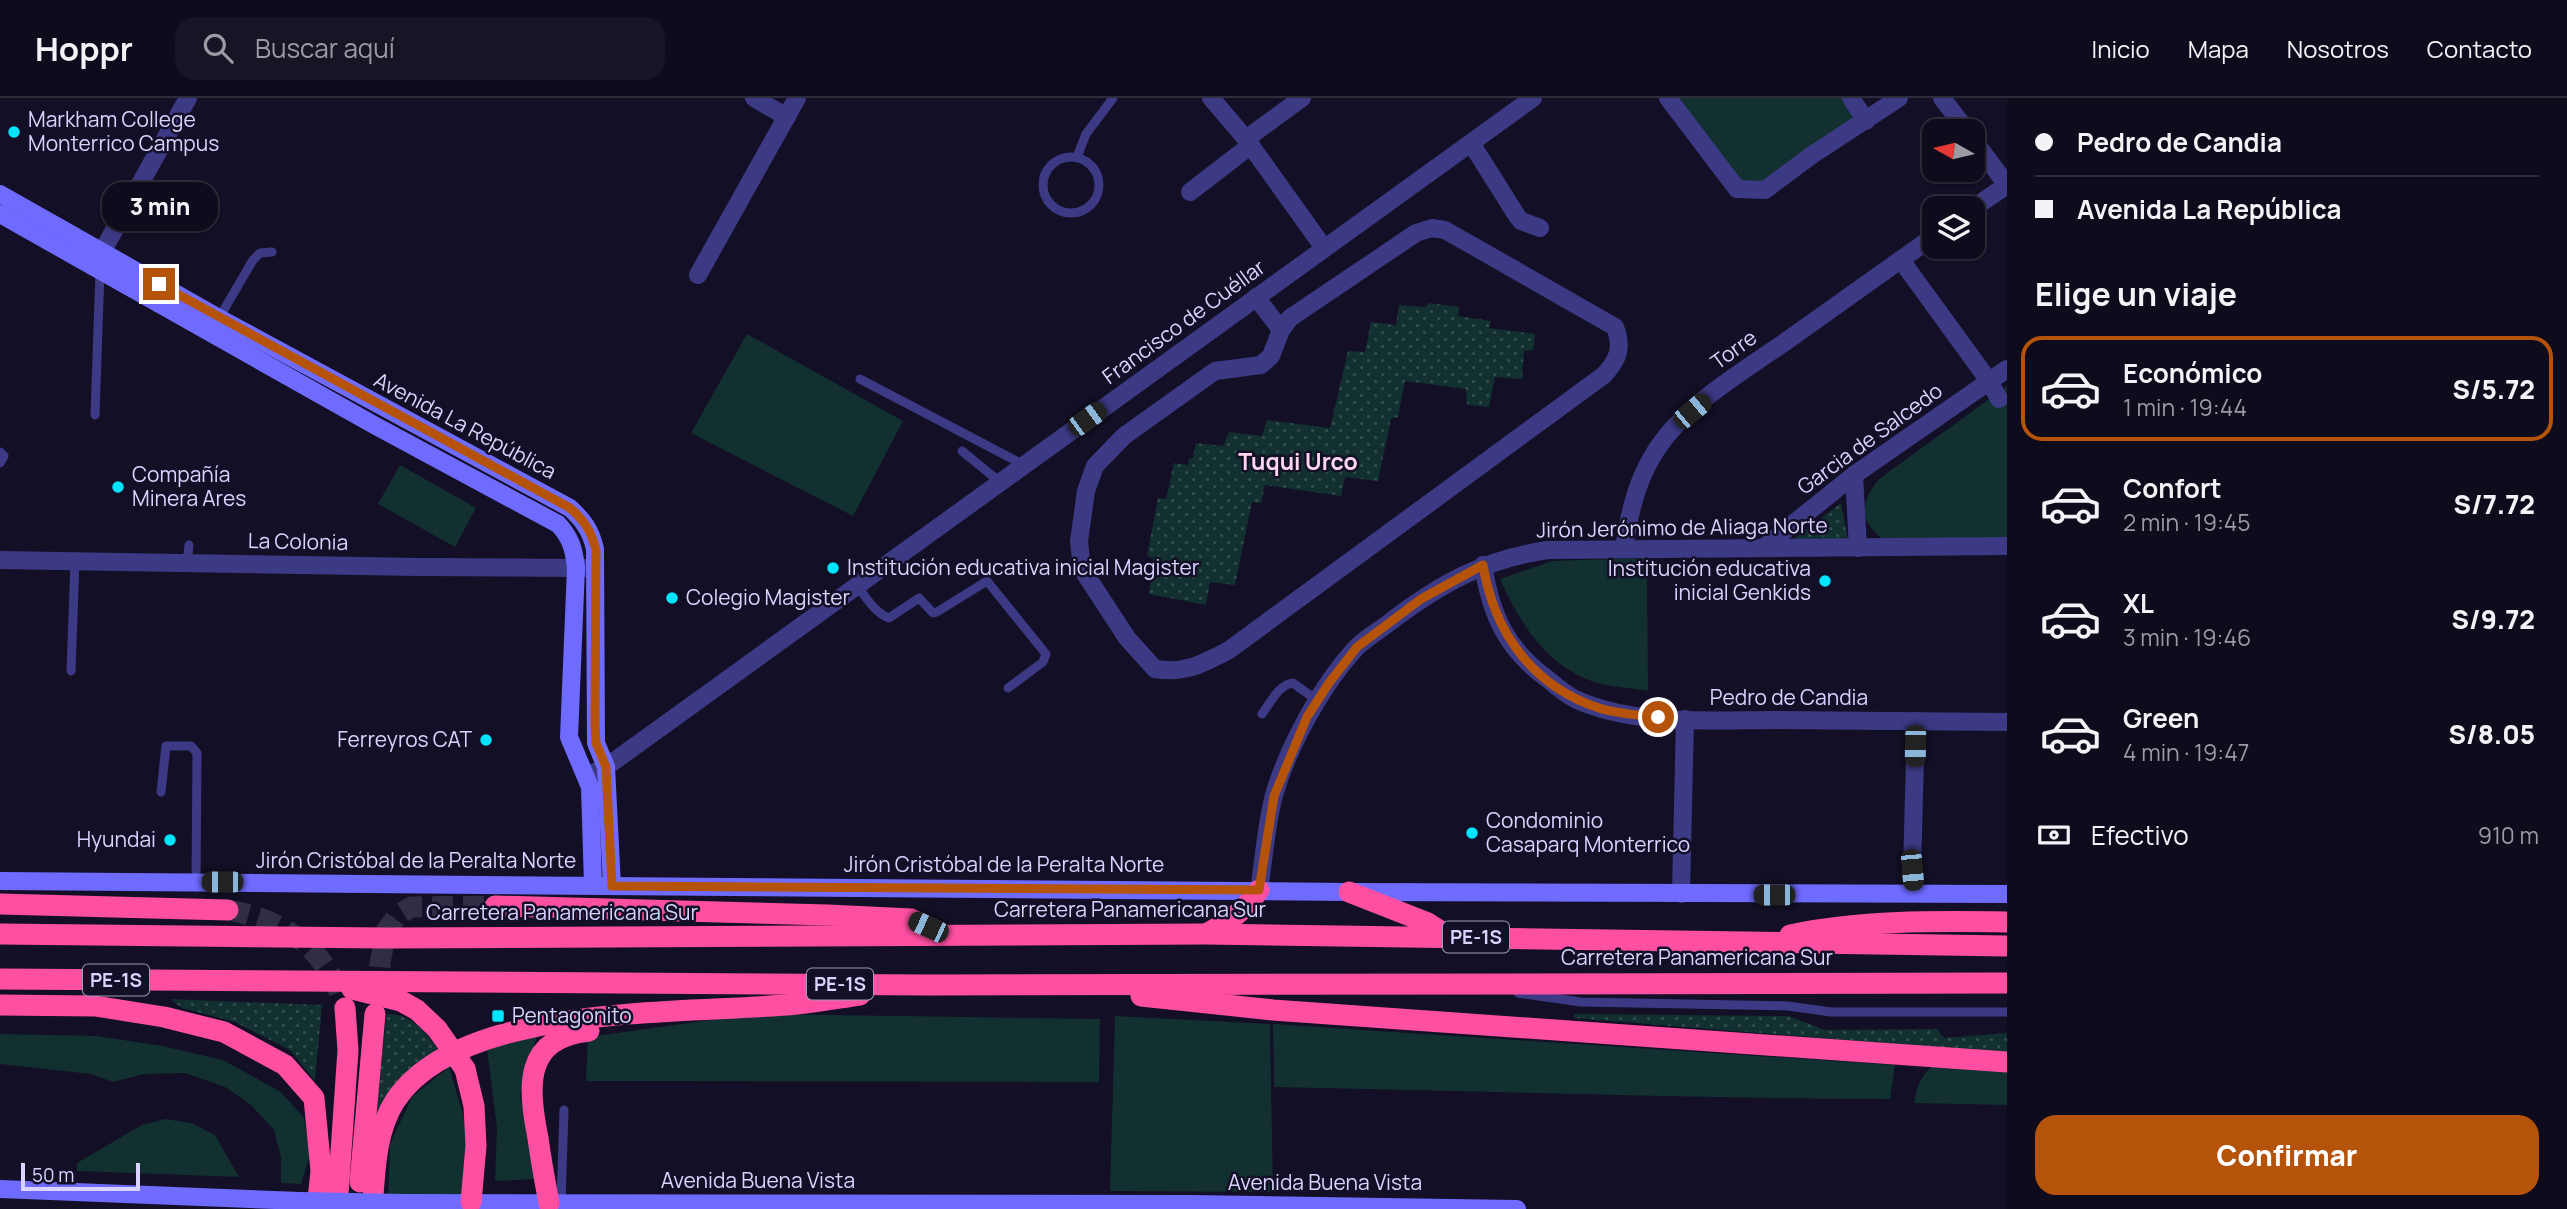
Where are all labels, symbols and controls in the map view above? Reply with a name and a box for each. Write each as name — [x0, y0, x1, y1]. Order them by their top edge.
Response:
search box — [175, 17, 665, 80]
text: Hoppr — [35, 26, 133, 71]
icon: search — [199, 29, 237, 67]
text: Buscar aquí — [255, 30, 395, 66]
text: Inicio — [2092, 32, 2150, 65]
text: Mapa — [2188, 32, 2249, 65]
text: Nosotros — [2287, 32, 2389, 65]
text: Contacto — [2427, 32, 2532, 65]
place label: Markham College Monterrico Campus — [28, 105, 219, 157]
north arrow — [1922, 119, 1984, 182]
map controls — [1922, 119, 1985, 259]
marker: Markham College Monterrico Campus — [6, 124, 22, 140]
text: Pedro de Candia — [2077, 124, 2282, 160]
callout: 3 min — [101, 183, 217, 232]
text: 3 min — [130, 190, 190, 222]
text: Avenida La República — [2077, 191, 2341, 227]
button: layers — [1922, 196, 1985, 259]
street label: Francisco de Cuéllar — [1096, 252, 1271, 390]
route end — [143, 268, 175, 300]
text: Elige un viaje — [2035, 272, 2237, 316]
street label: Torre — [1705, 323, 1762, 375]
text: Económico — [2123, 355, 2262, 391]
icon: car — [2039, 357, 2102, 420]
street label: Avenida La República — [369, 365, 561, 485]
text: S/5.72 — [2452, 371, 2535, 407]
street label: Garcia de Salcedo — [1791, 376, 1948, 500]
car — [1670, 389, 1715, 433]
text: 1 min · 19:44 — [2123, 391, 2247, 423]
car — [1064, 398, 1111, 440]
district label: Tuqui Urco — [1238, 445, 1358, 477]
place label: Compañía Minera Ares — [132, 460, 246, 512]
text: Confort — [2123, 470, 2222, 506]
icon: car — [2039, 472, 2102, 535]
marker: Compañía Minera Ares — [110, 479, 126, 495]
text: S/7.72 — [2454, 486, 2535, 522]
text: 2 min · 19:45 — [2123, 506, 2251, 538]
street label: Jirón Jerónimo de Aliaga Norte — [1536, 510, 1828, 544]
street label: La Colonia — [248, 526, 348, 556]
place label: Institución educativa inicial Magister — [847, 553, 1200, 581]
place label: Institución educativa inicial Genkids — [1608, 554, 1811, 606]
marker: Institución educativa inicial Magister — [825, 560, 841, 576]
marker: Institución educativa inicial Genkids — [1817, 573, 1833, 589]
place label: Colegio Magister — [686, 583, 851, 611]
text: XL — [2123, 585, 2154, 621]
icon: car — [2039, 587, 2102, 650]
marker: Colegio Magister — [664, 590, 680, 606]
text: S/9.72 — [2452, 601, 2535, 637]
text: 3 min · 19:46 — [2123, 621, 2251, 653]
street label: Pedro de Candia — [1710, 683, 1868, 711]
text: Green — [2123, 700, 2199, 736]
route start — [1642, 701, 1674, 733]
icon: car — [2039, 702, 2102, 765]
text: S/8.05 — [2449, 716, 2535, 752]
place label: Ferreyros CAT — [337, 725, 472, 753]
car — [1905, 725, 1926, 767]
marker: Ferreyros CAT — [478, 732, 494, 748]
text: 4 min · 19:47 — [2123, 736, 2249, 768]
place label: Condominio Casaparq Monterrico — [1486, 806, 1690, 858]
icon: cash — [2035, 816, 2073, 854]
text: Efectivo — [2091, 817, 2189, 853]
text: 910 m — [2478, 819, 2539, 851]
place label: Hyundai — [77, 825, 156, 853]
marker: Condominio Casaparq Monterrico — [1464, 825, 1480, 841]
marker: Hyundai — [162, 832, 178, 848]
street label: Jirón Cristóbal de la Peralta Norte — [256, 846, 576, 874]
car — [1900, 848, 1925, 892]
street label: Jirón Cristóbal de la Peralta Norte — [844, 850, 1164, 878]
car — [202, 872, 244, 893]
car — [1754, 885, 1796, 906]
street label: Carretera Panamericana Sur — [994, 895, 1267, 923]
street label: Carretera Panamericana Sur — [426, 898, 699, 926]
car — [905, 909, 952, 945]
road number: PE-1S — [1443, 922, 1509, 952]
street label: Carretera Panamericana Sur — [1561, 943, 1834, 971]
road number: PE-1S — [83, 964, 149, 996]
road number: PE-1S — [807, 968, 873, 1000]
place label: Pentagonito — [512, 1001, 632, 1029]
marker: Pentagonito — [490, 1008, 506, 1024]
button: Confirmar — [2035, 1115, 2539, 1195]
scale bar — [21, 1160, 140, 1192]
text: 50 m — [32, 1162, 74, 1188]
street label: Avenida Buena Vista — [661, 1166, 855, 1194]
street label: Avenida Buena Vista — [1228, 1168, 1422, 1196]

